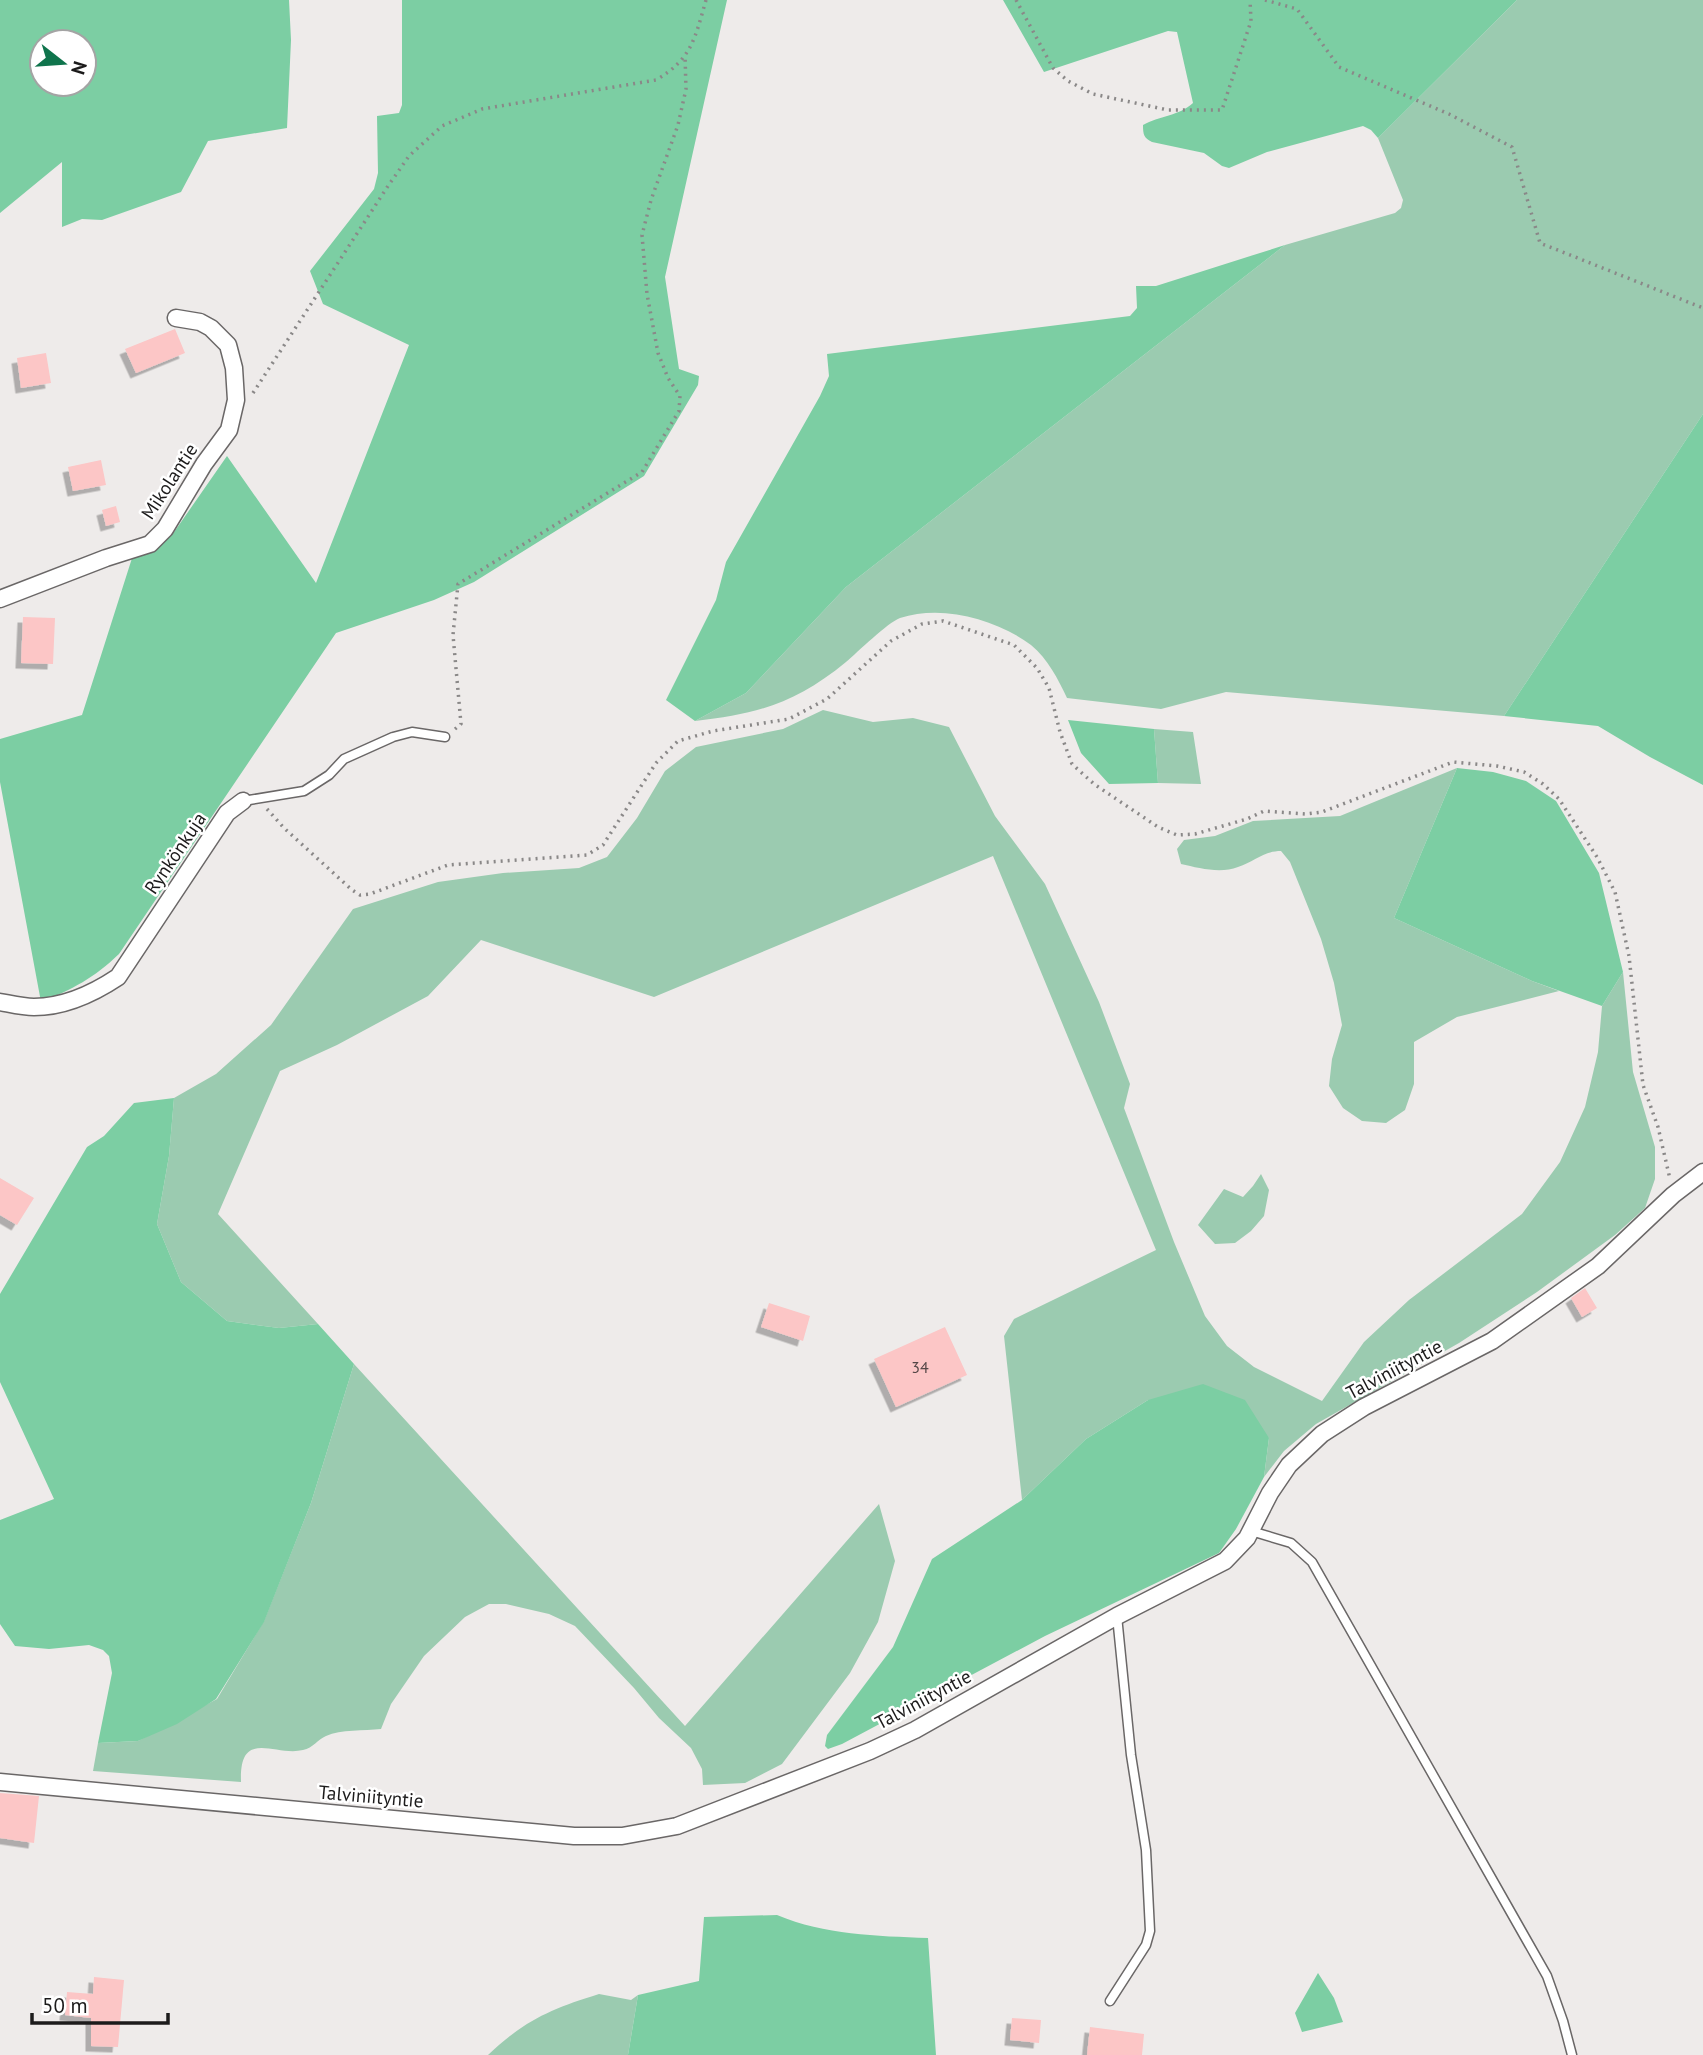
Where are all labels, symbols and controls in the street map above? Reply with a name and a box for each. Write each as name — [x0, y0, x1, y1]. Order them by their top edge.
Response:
north arrow — [28, 28, 98, 98]
text: N — [66, 58, 93, 77]
street label: Mikolantie — [136, 439, 202, 523]
street label: Rynkönkuja — [139, 808, 211, 898]
street label: Talviniityntie — [1342, 1334, 1446, 1404]
house number: 34 — [911, 1357, 929, 1377]
street label: Talviniityntie — [871, 1664, 975, 1734]
street label: Talviniityntie — [318, 1779, 424, 1813]
scale bar — [32, 1982, 168, 2026]
text: 50 m — [42, 1992, 88, 2019]

